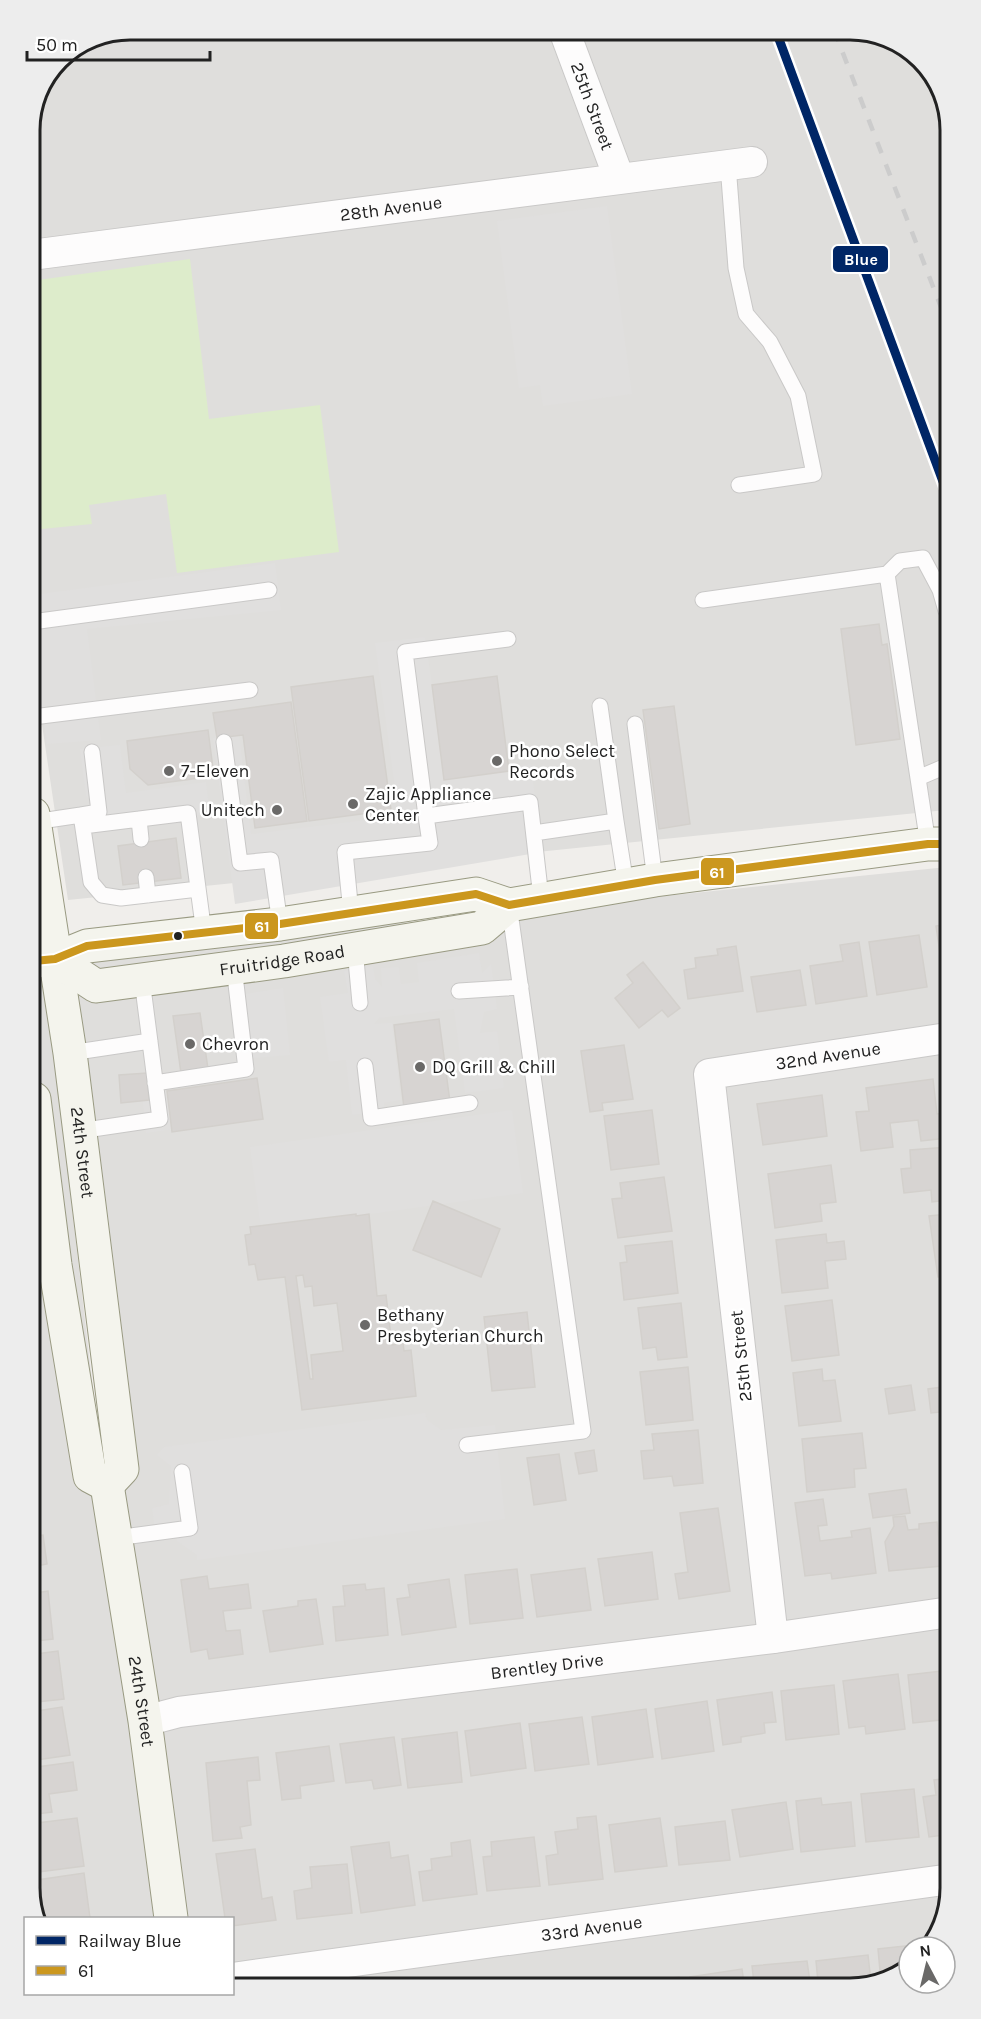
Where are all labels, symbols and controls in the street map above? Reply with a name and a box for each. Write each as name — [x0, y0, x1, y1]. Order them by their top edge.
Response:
scale bar — [27, 24, 210, 62]
text: 50 m — [36, 34, 78, 56]
street label: 25th Street — [566, 59, 619, 153]
street label: 28th Avenue — [339, 191, 443, 226]
line badge: Blue — [832, 245, 889, 273]
text: Blue — [844, 250, 878, 269]
place label: Phono Select Records — [509, 740, 615, 783]
marker: Phono Select Records — [490, 754, 504, 768]
place label: 7-Eleven — [181, 760, 249, 782]
marker: 7-Eleven — [162, 764, 176, 778]
place label: Zajic Appliance Center — [365, 783, 491, 826]
marker: Zajic Appliance Center — [346, 797, 360, 811]
place label: Unitech — [201, 799, 265, 821]
marker: Unitech — [270, 803, 284, 817]
line badge: 61 — [700, 857, 735, 886]
text: 61 — [709, 863, 725, 882]
line badge: 61 — [244, 912, 279, 940]
text: 61 — [254, 917, 270, 936]
unlabelled marker — [172, 930, 184, 942]
street label: Fruitridge Road — [218, 940, 347, 980]
place label: Chevron — [202, 1033, 269, 1055]
marker: Chevron — [183, 1037, 197, 1051]
street label: 32nd Avenue — [774, 1037, 882, 1075]
place label: DQ Grill & Chill — [432, 1056, 556, 1078]
marker: DQ Grill & Chill — [413, 1060, 427, 1074]
street label: 24th Street — [66, 1105, 99, 1200]
place label: Bethany Presbyterian Church — [377, 1304, 544, 1347]
street label: 25th Street — [725, 1309, 757, 1403]
marker: Bethany Presbyterian Church — [358, 1318, 372, 1332]
street label: Brentley Drive — [489, 1648, 605, 1684]
street label: 24th Street — [124, 1654, 159, 1748]
street label: 33rd Avenue — [540, 1911, 644, 1946]
legend — [24, 1917, 234, 1995]
text: Railway Blue — [78, 1930, 181, 1952]
north arrow — [897, 1935, 957, 1995]
text: N — [918, 1940, 932, 1961]
text: 61 — [78, 1960, 94, 1982]

